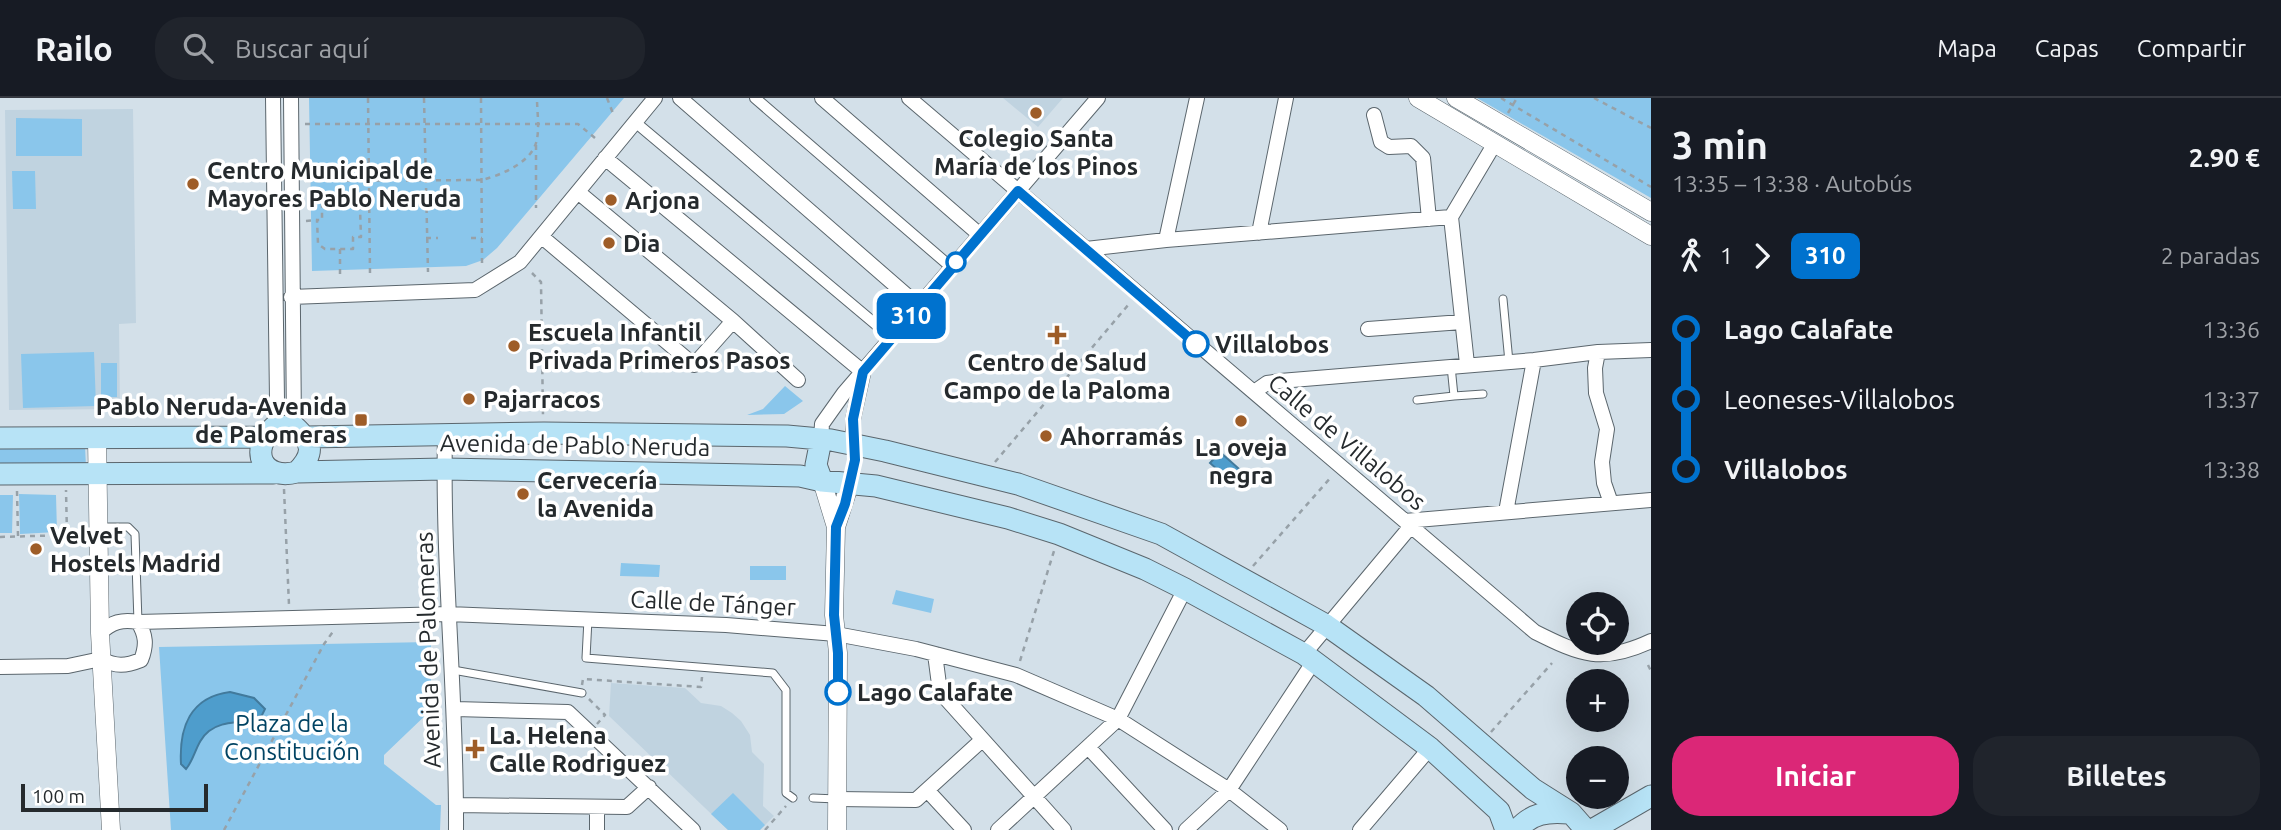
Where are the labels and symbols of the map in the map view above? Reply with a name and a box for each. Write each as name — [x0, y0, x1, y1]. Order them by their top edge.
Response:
marker: Colegio Santa María de los Pinos — [1028, 105, 1044, 121]
place label: Colegio Santa María de los Pinos — [934, 125, 1138, 180]
place label: Centro Municipal de Mayores Pablo Neruda — [207, 157, 461, 212]
marker: Centro Municipal de Mayores Pablo Neruda — [185, 176, 201, 192]
place label: Arjona — [625, 187, 700, 214]
marker: Arjona — [603, 192, 619, 208]
place label: Dia — [623, 230, 660, 257]
marker: Dia — [601, 235, 617, 251]
unlabelled marker — [946, 252, 966, 272]
line badge: 310 — [871, 293, 951, 339]
place label: Escuela Infantil Privada Primeros Pasos — [528, 319, 791, 374]
marker: Centro de Salud Campo de la Paloma — [1047, 325, 1067, 345]
marker: Villalobos — [1183, 331, 1209, 357]
place label: Villalobos — [1215, 331, 1329, 358]
marker: Escuela Infantil Privada Primeros Pasos — [506, 338, 522, 354]
place label: Centro de Salud Campo de la Paloma — [943, 349, 1171, 404]
street label: Calle de Villalobos — [1263, 368, 1431, 516]
place label: Pajarracos — [483, 386, 601, 413]
marker: Pajarracos — [461, 391, 477, 407]
place label: Pablo Neruda-Avenida de Palomeras — [96, 393, 347, 448]
marker: Pablo Neruda-Avenida de Palomeras — [353, 412, 369, 428]
marker: La oveja negra — [1233, 413, 1249, 429]
place label: Ahorramás — [1060, 423, 1183, 450]
marker: Ahorramás — [1038, 428, 1054, 444]
street label: Avenida de Pablo Neruda — [440, 429, 710, 461]
place label: La oveja negra — [1195, 434, 1287, 489]
place label: Cervecería la Avenida — [537, 467, 658, 522]
marker: Cervecería la Avenida — [515, 486, 531, 502]
place label: Velvet Hostels Madrid — [50, 522, 221, 577]
street label: Avenida de Palomeras — [410, 531, 446, 769]
marker: Velvet Hostels Madrid — [28, 541, 44, 557]
street label: Calle de Tánger — [630, 585, 796, 621]
marker: Lago Calafate — [825, 679, 851, 705]
place label: Lago Calafate — [857, 679, 1013, 706]
park label: Plaza de la Constitución — [224, 710, 360, 765]
place label: La. Helena Calle Rodriguez — [489, 722, 666, 777]
marker: La. Helena Calle Rodriguez — [467, 741, 483, 757]
scale bar — [21, 781, 208, 813]

